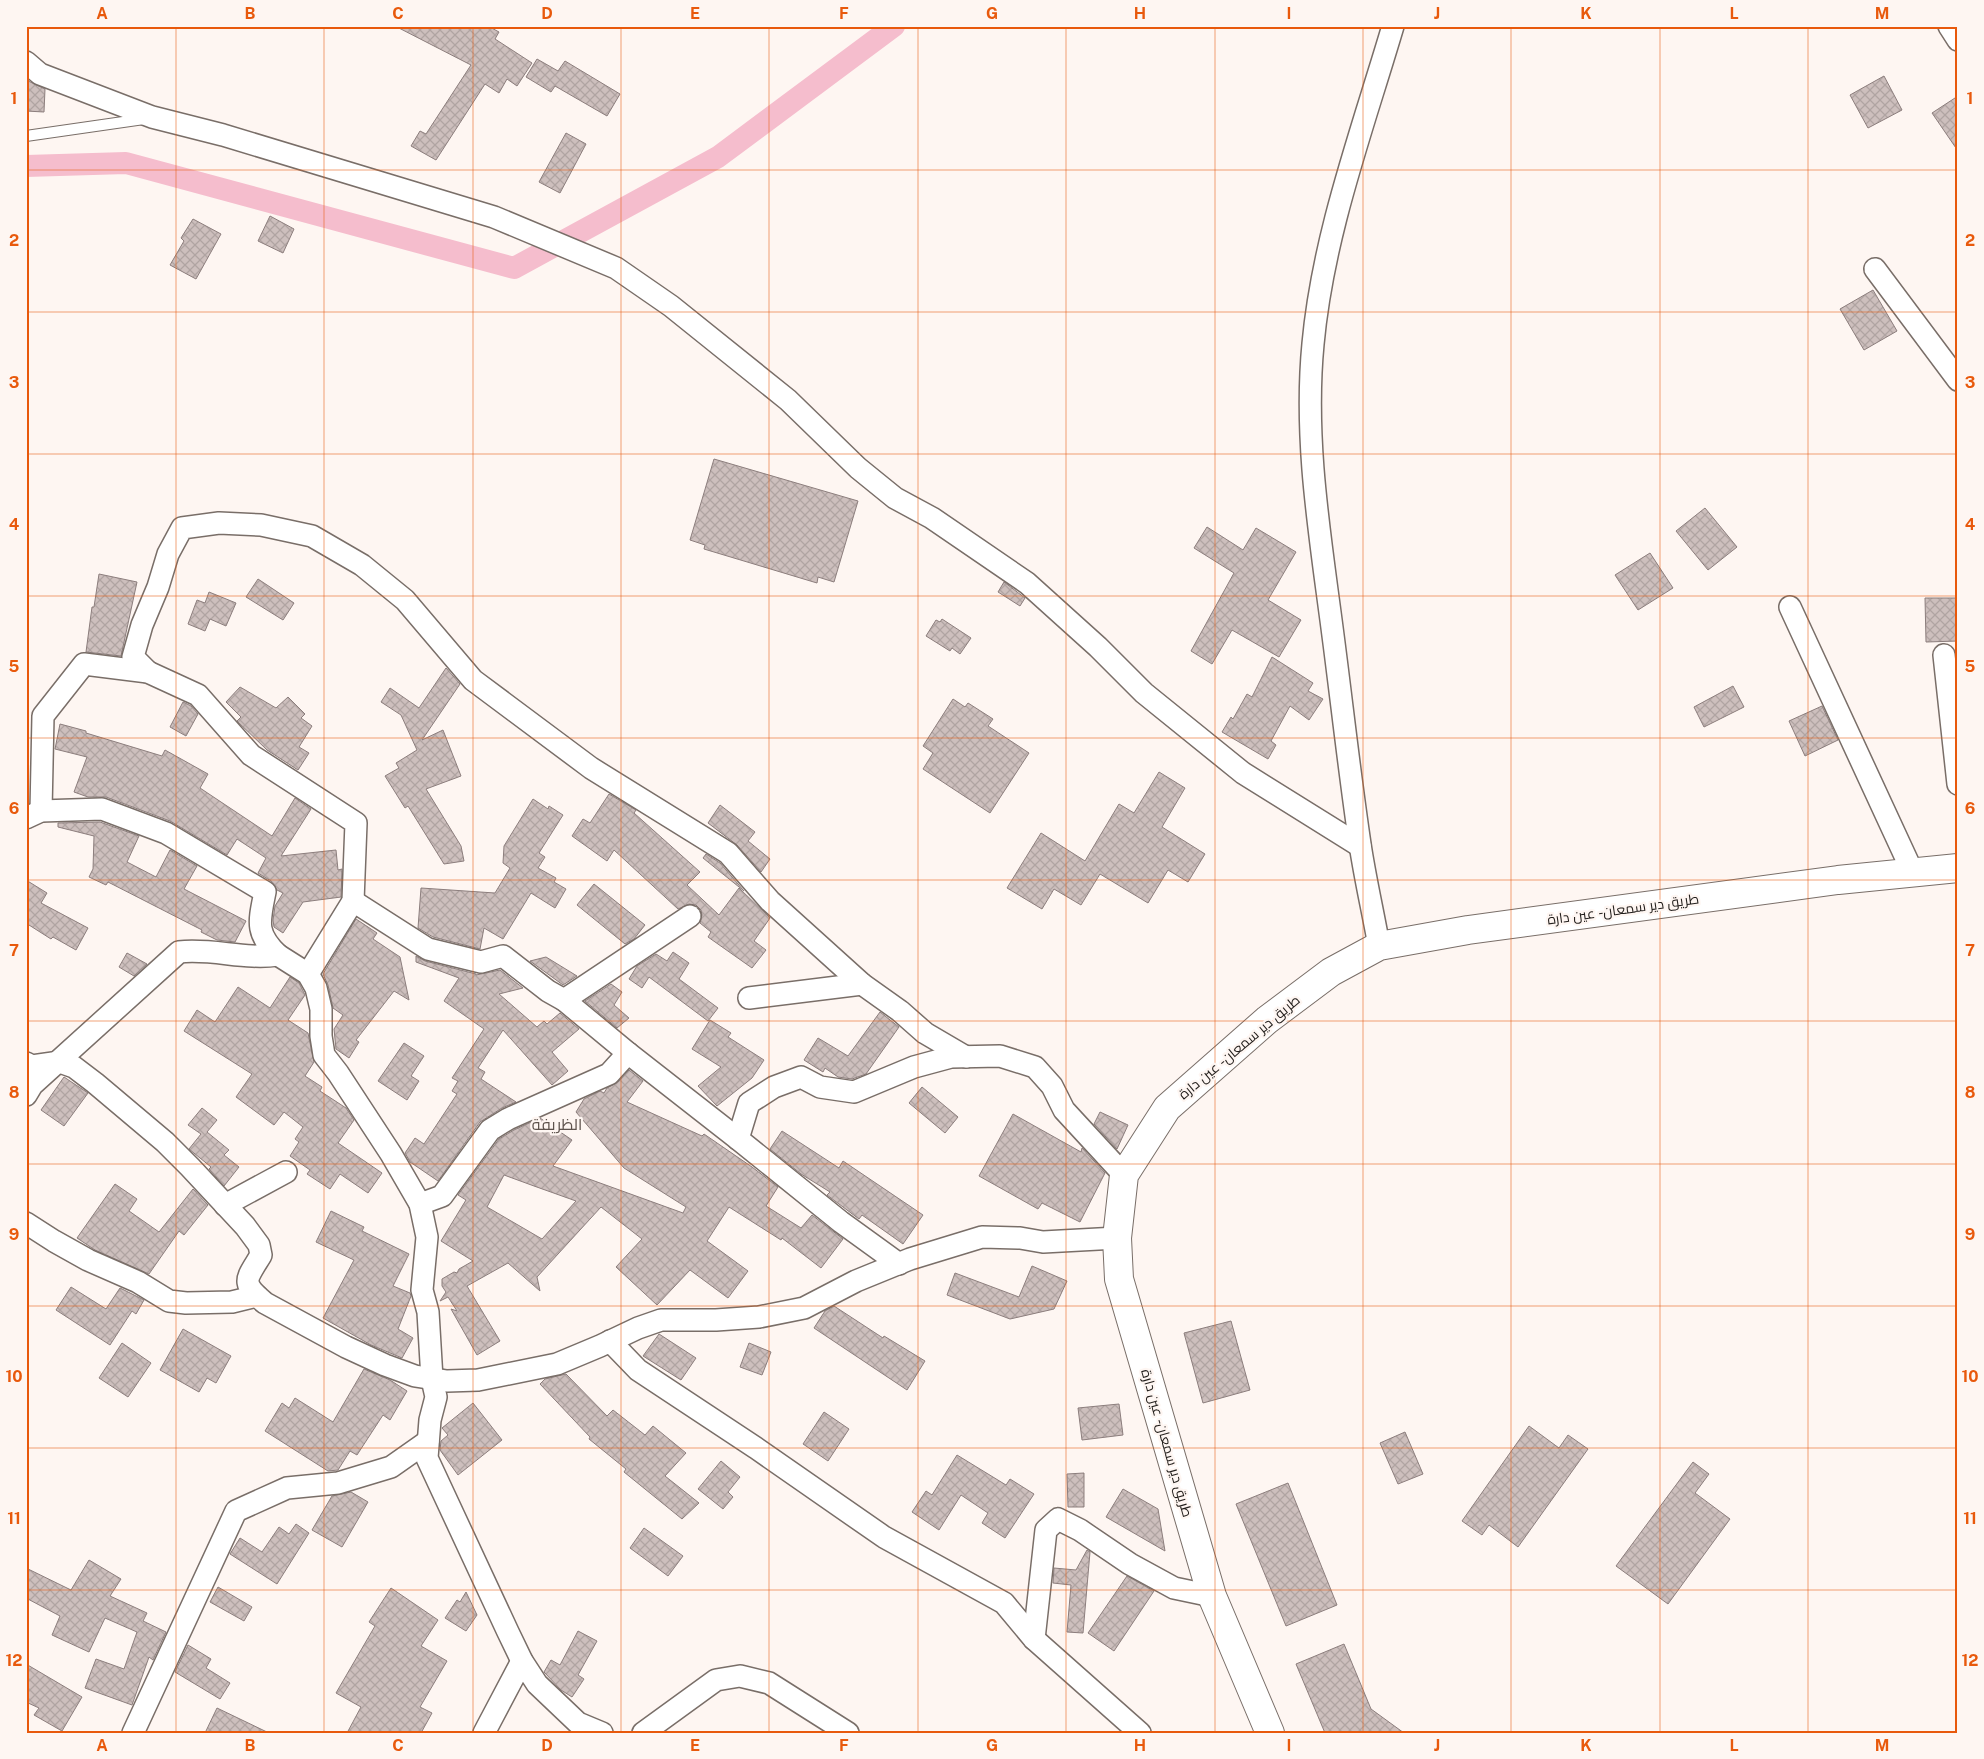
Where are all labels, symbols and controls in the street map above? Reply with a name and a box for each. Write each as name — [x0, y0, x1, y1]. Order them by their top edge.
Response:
text: A — [96, 4, 108, 23]
text: B — [245, 4, 256, 23]
text: C — [392, 4, 404, 23]
text: D — [541, 4, 553, 23]
text: E — [690, 4, 700, 23]
text: F — [839, 4, 849, 23]
text: G — [986, 4, 998, 23]
text: H — [1134, 4, 1146, 23]
text: I — [1287, 4, 1291, 23]
text: J — [1434, 4, 1440, 23]
text: K — [1580, 4, 1592, 23]
text: L — [1729, 4, 1739, 23]
text: M — [1875, 4, 1889, 23]
text: 1 — [11, 89, 17, 108]
text: 1 — [1967, 89, 1973, 108]
text: 2 — [9, 231, 19, 250]
text: 2 — [1965, 231, 1975, 250]
text: 3 — [9, 373, 19, 392]
text: 3 — [1965, 373, 1975, 392]
text: 4 — [9, 515, 20, 534]
text: 4 — [1965, 515, 1976, 534]
text: 5 — [9, 657, 20, 676]
text: 5 — [1965, 657, 1976, 676]
text: 6 — [9, 799, 19, 818]
text: 6 — [1965, 799, 1975, 818]
street label: طريق دير سمعان - عين دارة — [1546, 890, 1700, 929]
text: 7 — [9, 941, 19, 960]
text: 7 — [1965, 941, 1975, 960]
street label: طريق دير سمعان - عين دارة — [1175, 992, 1303, 1103]
text: 8 — [9, 1083, 20, 1102]
text: 8 — [1965, 1083, 1976, 1102]
district label: الظريفة — [532, 1115, 582, 1134]
text: 9 — [9, 1225, 19, 1244]
text: 9 — [1965, 1225, 1975, 1244]
text: 10 — [5, 1367, 23, 1386]
street label: طريق دير سمعان - عين دارة — [1137, 1367, 1196, 1519]
text: 10 — [1961, 1367, 1979, 1386]
text: 11 — [7, 1509, 21, 1528]
text: 11 — [1963, 1509, 1977, 1528]
text: 12 — [5, 1651, 23, 1670]
text: 12 — [1961, 1651, 1979, 1670]
text: A — [96, 1736, 108, 1755]
text: B — [245, 1736, 256, 1755]
text: C — [392, 1736, 404, 1755]
text: D — [541, 1736, 553, 1755]
text: E — [690, 1736, 700, 1755]
text: F — [839, 1736, 849, 1755]
text: G — [986, 1736, 998, 1755]
text: H — [1134, 1736, 1146, 1755]
text: I — [1287, 1736, 1291, 1755]
text: J — [1434, 1736, 1440, 1755]
text: K — [1580, 1736, 1592, 1755]
text: L — [1729, 1736, 1739, 1755]
text: M — [1875, 1736, 1889, 1755]

